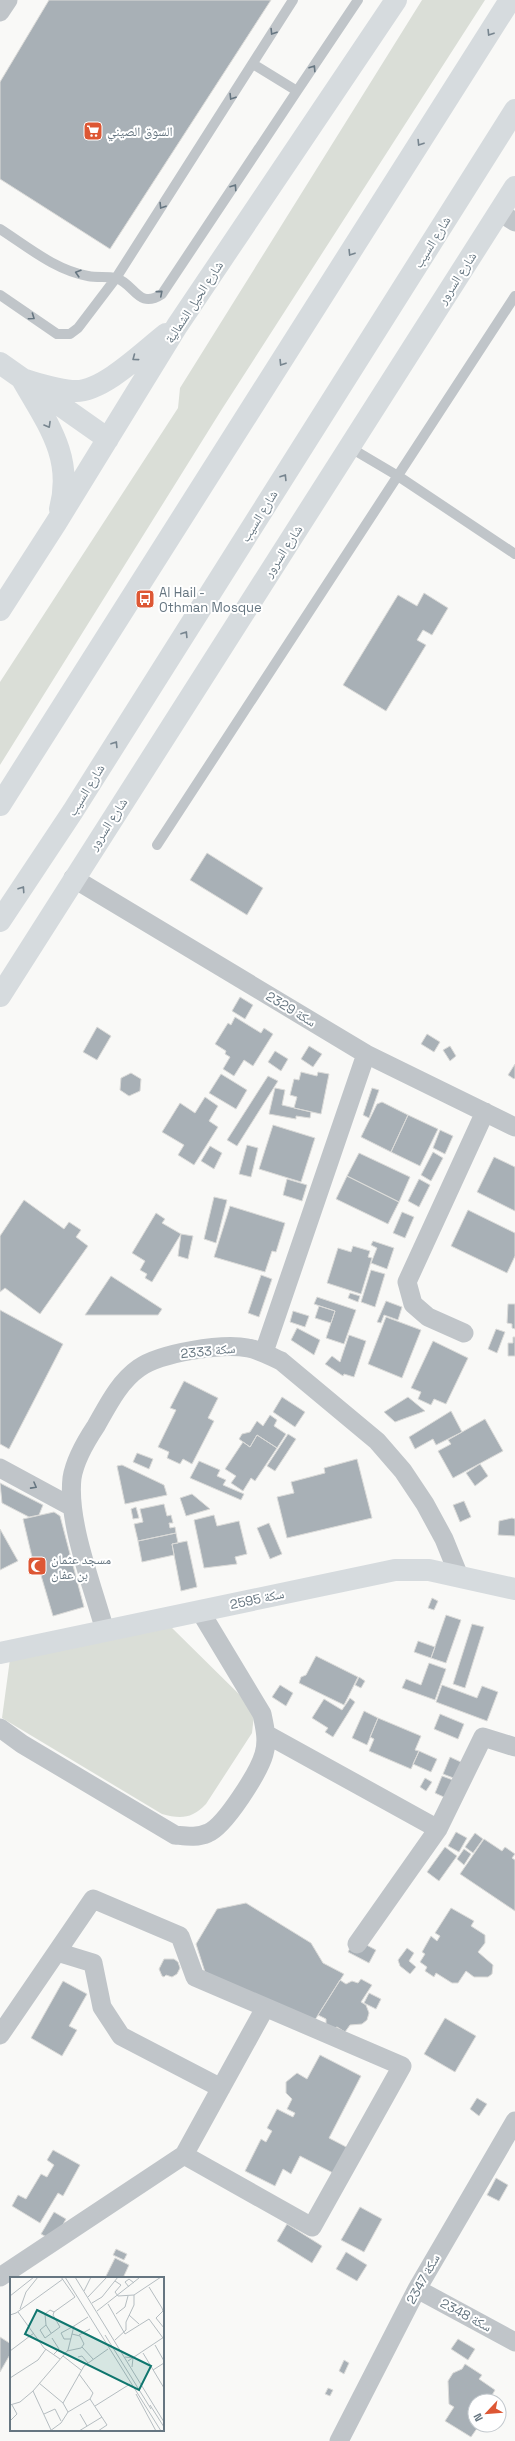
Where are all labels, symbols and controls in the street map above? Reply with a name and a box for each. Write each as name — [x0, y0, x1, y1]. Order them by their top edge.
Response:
one-way arrow — [270, 28, 278, 35]
one-way arrow — [487, 29, 494, 36]
one-way arrow — [308, 65, 315, 72]
one-way arrow — [229, 93, 237, 100]
supermarket icon: السوق الصيني — [82, 120, 104, 142]
place label: السوق الصيني — [107, 123, 173, 142]
one-way arrow — [417, 139, 425, 146]
one-way arrow — [229, 184, 237, 191]
one-way arrow — [159, 202, 167, 209]
street label: شارع السيب — [409, 213, 455, 272]
one-way arrow — [348, 249, 356, 256]
street label: شارع السرور — [433, 249, 481, 309]
street label: شارع الحيل الشمالية — [161, 258, 228, 347]
one-way arrow — [75, 269, 82, 278]
one-way arrow — [155, 291, 163, 298]
one-way arrow — [28, 312, 35, 320]
one-way arrow — [132, 354, 139, 361]
one-way arrow — [279, 359, 286, 366]
one-way arrow — [44, 421, 51, 428]
one-way arrow — [279, 474, 286, 481]
street label: شارع السيب — [236, 487, 282, 546]
street label: شارع السرور — [259, 522, 307, 582]
place label: Al Hail - Othman Mosque — [159, 584, 262, 616]
bus stop icon: Al Hail - Othman Mosque — [134, 588, 156, 610]
one-way arrow — [180, 631, 187, 638]
one-way arrow — [111, 741, 118, 748]
street label: شارع السيب — [63, 761, 109, 820]
street label: شارع السرور — [84, 795, 132, 855]
one-way arrow — [17, 886, 24, 893]
street label: سكة 2329 — [263, 988, 319, 1030]
street label: سكة 2333 — [180, 1340, 236, 1362]
one-way arrow — [30, 1482, 37, 1489]
place label: مسجد عثمان بن عفان — [51, 1551, 111, 1583]
mosque icon: مسجد عثمان بن عفان — [26, 1555, 48, 1577]
street label: سكة 2595 — [228, 1585, 286, 1613]
street label: سكة 2347 — [402, 2251, 444, 2307]
inset map — [10, 2277, 164, 2431]
street label: سكة 2348 — [437, 2294, 495, 2336]
north arrow — [467, 2393, 507, 2433]
text: N — [470, 2411, 486, 2424]

